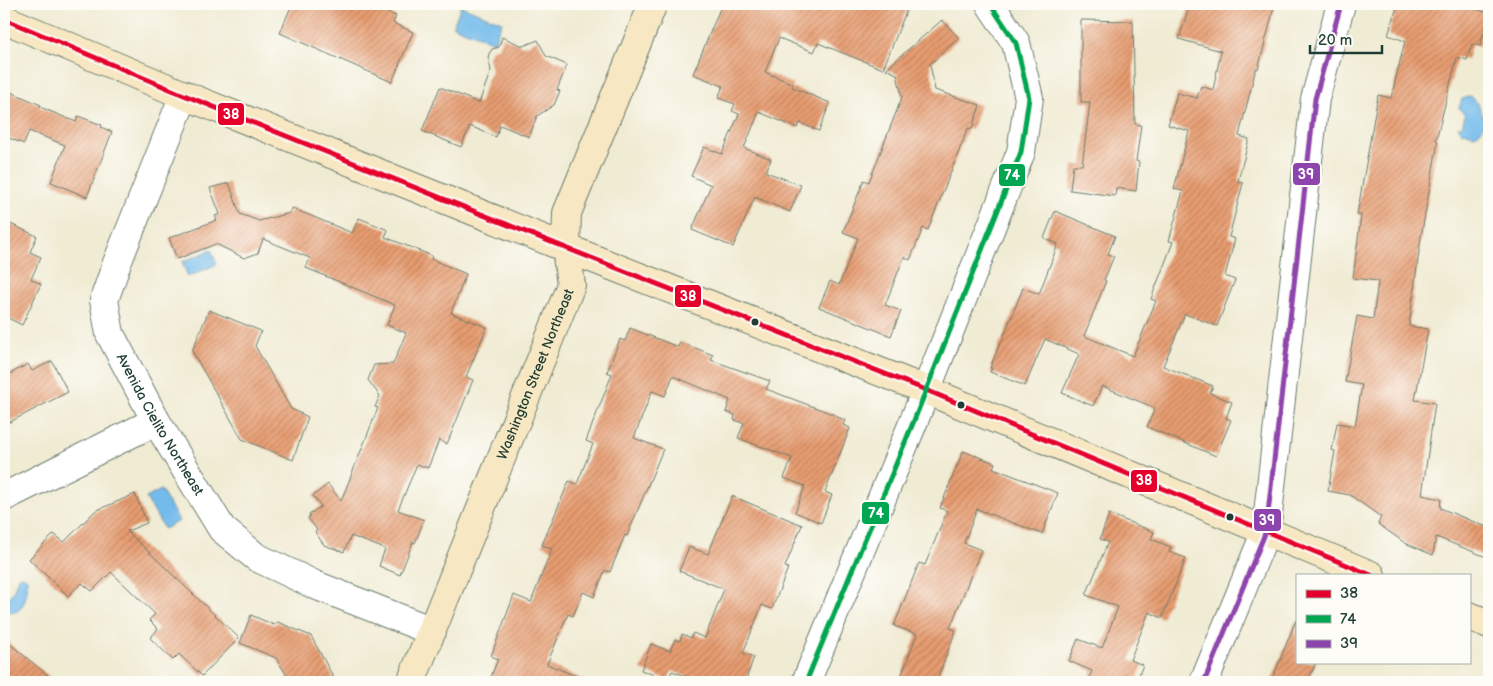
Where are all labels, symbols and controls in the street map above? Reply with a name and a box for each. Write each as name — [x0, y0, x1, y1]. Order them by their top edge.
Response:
scale bar — [1310, 22, 1383, 54]
text: 20 m — [1318, 31, 1352, 50]
line badge: 38 — [217, 102, 245, 126]
text: 38 — [223, 106, 239, 123]
line badge: 39 — [1292, 162, 1321, 186]
line badge: 74 — [998, 163, 1026, 187]
text: 39 — [1298, 166, 1314, 183]
text: 74 — [1004, 167, 1021, 184]
line badge: 38 — [674, 284, 702, 308]
street label: Washington Street Northeast — [493, 286, 577, 462]
text: 38 — [680, 288, 696, 305]
unlabelled marker — [750, 317, 760, 327]
street label: Avenida Cielito Northeast — [113, 350, 208, 499]
unlabelled marker — [956, 400, 966, 410]
line badge: 38 — [1130, 469, 1158, 493]
text: 38 — [1136, 472, 1152, 489]
line badge: 74 — [861, 501, 890, 525]
text: 74 — [868, 505, 885, 522]
line badge: 39 — [1253, 508, 1282, 532]
unlabelled marker — [1225, 512, 1235, 522]
text: 39 — [1259, 512, 1275, 529]
legend — [1296, 574, 1470, 664]
text: 38 — [1340, 584, 1358, 603]
text: 74 — [1340, 610, 1357, 629]
text: 39 — [1340, 634, 1358, 653]

